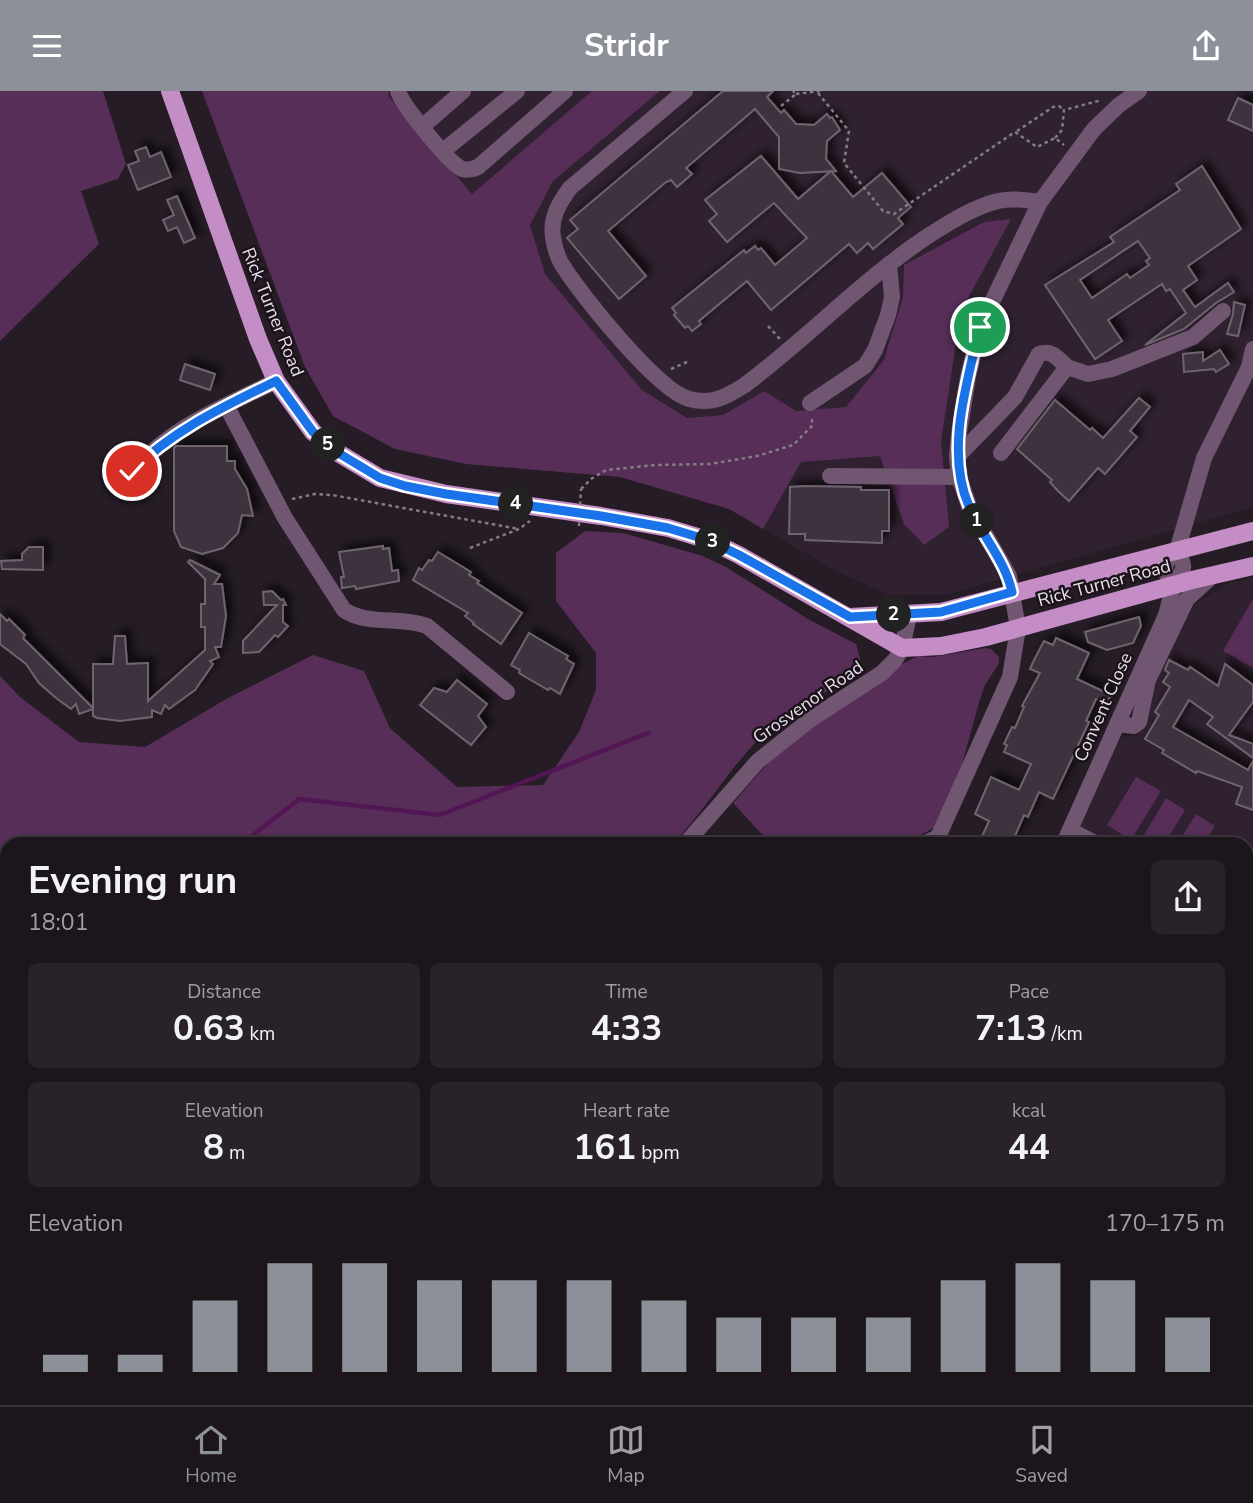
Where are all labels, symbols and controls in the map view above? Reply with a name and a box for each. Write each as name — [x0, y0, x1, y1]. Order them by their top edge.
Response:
text: Stridr — [584, 24, 669, 67]
icon: menu — [28, 27, 66, 65]
icon: share — [1187, 27, 1225, 65]
street label: Rick Turner Road — [236, 244, 310, 380]
pin — [950, 297, 1010, 357]
icon: arrive — [961, 308, 999, 346]
pin: 5 — [310, 427, 346, 463]
text: 5 — [322, 431, 333, 457]
pin — [102, 441, 162, 501]
icon: check — [113, 452, 151, 490]
pin: 4 — [498, 487, 534, 521]
text: 4 — [510, 490, 521, 516]
pin: 1 — [960, 503, 995, 539]
text: 1 — [971, 507, 982, 533]
pin: 3 — [696, 525, 730, 559]
text: 3 — [707, 528, 718, 554]
street label: Rick Turner Road — [1035, 554, 1173, 612]
pin: 2 — [876, 597, 912, 633]
text: 2 — [888, 601, 899, 627]
street label: Convent Close — [1068, 649, 1138, 765]
street label: Grosvenor Road — [748, 655, 868, 749]
text: Evening run — [28, 855, 237, 906]
button: share — [1151, 860, 1225, 934]
text: 18:01 — [28, 907, 88, 938]
text: Distance — [187, 979, 261, 1005]
text: Time — [605, 979, 648, 1005]
text: Pace — [1009, 979, 1049, 1005]
text: 0.63 — [173, 1005, 245, 1052]
text: 4:33 — [591, 1005, 662, 1052]
text: 7:13 — [975, 1005, 1047, 1052]
text: km — [245, 1021, 275, 1047]
text: /km — [1047, 1021, 1083, 1047]
text: Elevation — [185, 1098, 264, 1124]
text: Heart rate — [583, 1098, 670, 1124]
text: kcal — [1012, 1098, 1046, 1124]
text: 8 — [203, 1124, 224, 1171]
text: 161 — [573, 1124, 636, 1171]
text: 44 — [1008, 1124, 1050, 1171]
text: m — [224, 1140, 245, 1166]
text: bpm — [636, 1140, 680, 1166]
text: Elevation — [28, 1208, 123, 1239]
text: 170–175 m — [1105, 1208, 1225, 1239]
tab: Home — [185, 1421, 237, 1489]
tab: Map — [607, 1421, 645, 1489]
tab: Saved — [1015, 1421, 1068, 1489]

